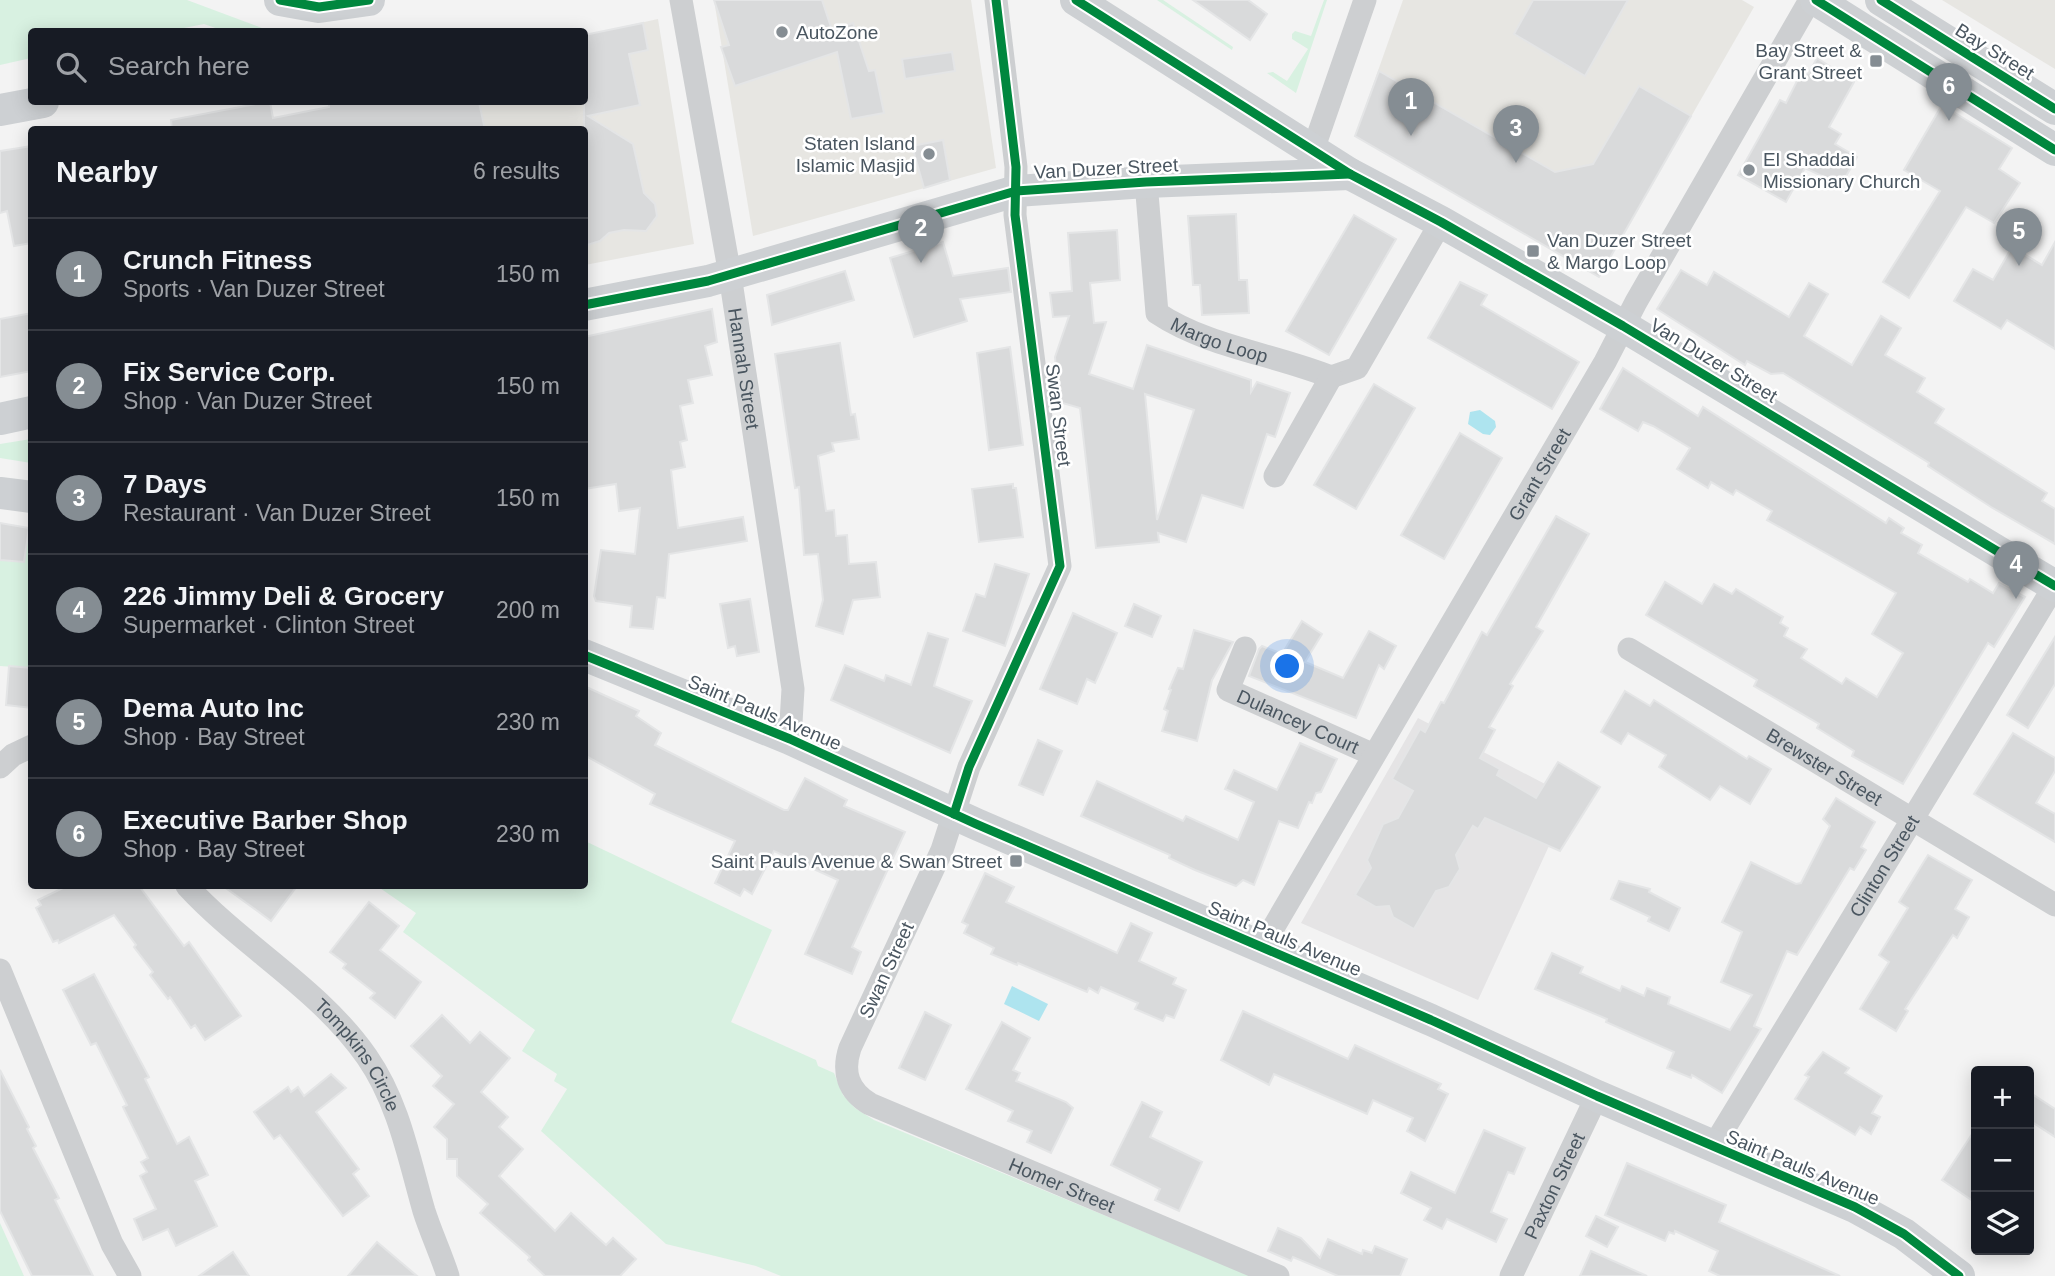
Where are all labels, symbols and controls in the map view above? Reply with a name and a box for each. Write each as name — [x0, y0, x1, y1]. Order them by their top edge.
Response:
street label: Bay Street — [1952, 19, 2039, 84]
place label: AutoZone — [796, 22, 878, 43]
marker: AutoZone — [774, 24, 790, 40]
search box — [28, 28, 588, 105]
place label: Bay Street & Grant Street — [1755, 40, 1863, 83]
icon: search — [52, 48, 90, 86]
text: Search here — [108, 51, 250, 81]
marker: Bay Street & Grant Street — [1868, 53, 1884, 69]
pin: 6 — [1926, 63, 1972, 121]
pin: 1 — [1388, 78, 1434, 136]
pin: 3 — [1493, 105, 1539, 163]
place label: Staten Island Islamic Masjid — [796, 133, 915, 176]
marker: Staten Island Islamic Masjid — [921, 146, 937, 162]
place label: El Shaddai Missionary Church — [1763, 149, 1920, 192]
street label: Van Duzer Street — [1033, 154, 1179, 183]
text: Nearby — [56, 155, 158, 188]
text: 6 results — [473, 158, 560, 184]
marker: El Shaddai Missionary Church — [1741, 162, 1757, 178]
pin: 2 — [898, 205, 944, 263]
pin: 5 — [1996, 208, 2042, 266]
place label: Van Duzer Street & Margo Loop — [1547, 230, 1692, 273]
marker: Van Duzer Street & Margo Loop — [1525, 243, 1541, 259]
text: Crunch Fitness — [123, 245, 312, 275]
text: 1 — [73, 261, 85, 287]
text: 150 m — [496, 261, 560, 287]
text: Sports · Van Duzer Street — [123, 276, 385, 302]
street label: Hannah Street — [724, 306, 763, 432]
street label: Margo Loop — [1167, 313, 1270, 367]
street label: Van Duzer Street — [1646, 314, 1782, 407]
text: Fix Service Corp. — [123, 357, 335, 387]
street label: Swan Street — [1042, 362, 1075, 468]
text: 2 — [73, 373, 85, 399]
text: 150 m — [496, 373, 560, 399]
text: Shop · Van Duzer Street — [123, 388, 372, 414]
street label: Grant Street — [1504, 424, 1575, 524]
text: 7 Days — [123, 469, 207, 499]
text: 3 — [73, 485, 85, 511]
text: 150 m — [496, 485, 560, 511]
text: Restaurant · Van Duzer Street — [123, 500, 431, 526]
pin: 4 — [1993, 541, 2039, 599]
text: 226 Jimmy Deli & Grocery — [123, 581, 444, 611]
text: 4 — [73, 597, 85, 623]
text: 200 m — [496, 597, 560, 623]
text: Supermarket · Clinton Street — [123, 612, 414, 638]
your location — [1270, 649, 1304, 683]
street label: Saint Pauls Avenue — [685, 671, 845, 754]
street label: Dulancey Court — [1234, 685, 1363, 758]
text: Dema Auto Inc — [123, 693, 304, 723]
text: 5 — [73, 709, 85, 735]
text: 230 m — [496, 709, 560, 735]
text: Shop · Bay Street — [123, 724, 305, 750]
street label: Brewster Street — [1763, 724, 1886, 810]
text: Executive Barber Shop — [123, 805, 408, 835]
street label: Clinton Street — [1846, 811, 1924, 921]
text: 6 — [73, 821, 85, 847]
text: 230 m — [496, 821, 560, 847]
text: Shop · Bay Street — [123, 836, 305, 862]
place label: Saint Pauls Avenue & Swan Street — [711, 851, 1003, 872]
marker: Saint Pauls Avenue & Swan Street — [1008, 853, 1024, 869]
street label: Saint Pauls Avenue — [1205, 897, 1365, 980]
street label: Swan Street — [855, 918, 918, 1022]
street label: Tompkins Circle — [310, 994, 404, 1114]
map controls — [1971, 1066, 2034, 1255]
button: + — [1971, 1066, 2034, 1129]
street label: Saint Pauls Avenue — [1723, 1126, 1883, 1209]
street label: Paxton Street — [1520, 1129, 1589, 1242]
button: − — [1971, 1129, 2034, 1192]
street label: Homer Street — [1006, 1154, 1119, 1217]
button: layers — [1971, 1192, 2034, 1255]

